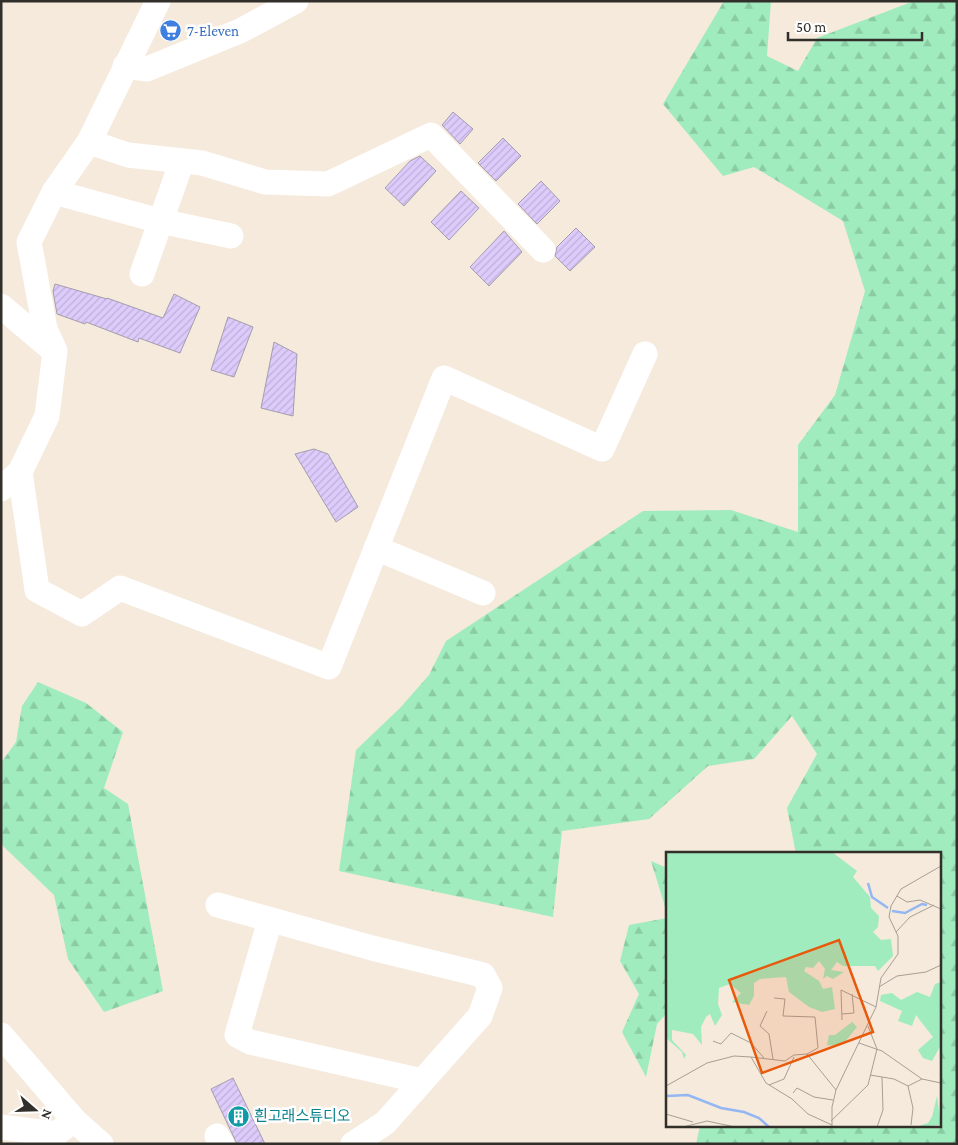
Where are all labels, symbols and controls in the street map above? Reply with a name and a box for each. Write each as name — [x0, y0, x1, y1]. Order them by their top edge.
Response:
scale bar — [788, 10, 922, 42]
supermarket icon: 7-Eleven — [159, 19, 183, 43]
text: 50 m — [796, 19, 826, 35]
place label: 7-Eleven — [187, 23, 239, 39]
inset map — [666, 852, 940, 1128]
north arrow — [10, 1085, 60, 1135]
building icon: 흰고래스튜디오 — [226, 1104, 250, 1128]
text: N — [38, 1107, 56, 1122]
place label: 흰고래스튜디오 — [254, 1107, 351, 1124]

